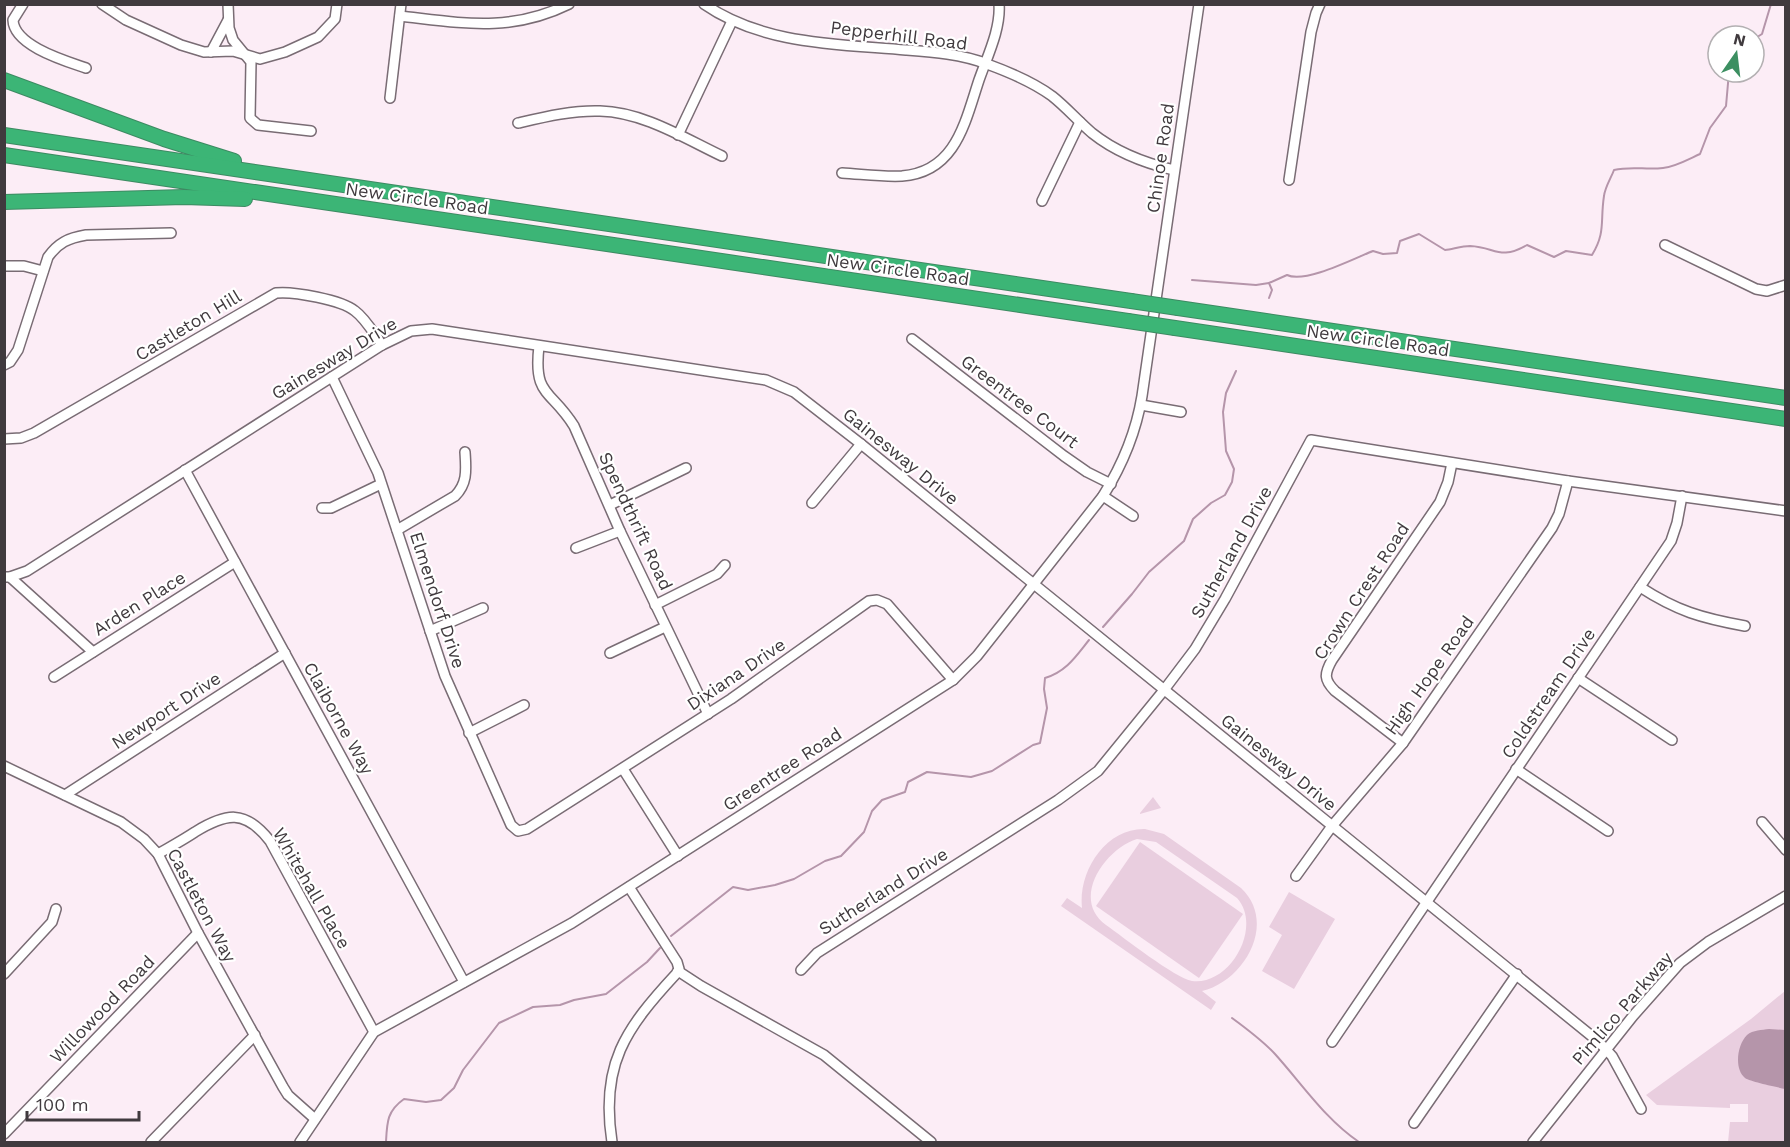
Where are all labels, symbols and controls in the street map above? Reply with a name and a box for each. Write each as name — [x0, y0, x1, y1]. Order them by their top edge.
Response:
street label: Pepperhill Road — [829, 16, 969, 54]
north arrow — [1706, 24, 1766, 84]
text: N — [1731, 29, 1748, 51]
street label: Chinoe Road — [1142, 102, 1178, 214]
street label: New Circle Road — [344, 178, 490, 218]
street label: New Circle Road — [825, 249, 971, 289]
street label: Castleton Hill — [131, 285, 245, 365]
street label: Gainesway Drive — [267, 312, 401, 404]
street label: New Circle Road — [1305, 320, 1451, 360]
street label: Greentree Court — [957, 350, 1083, 452]
street label: Gainesway Drive — [839, 403, 963, 509]
street label: Spendthrift Road — [595, 449, 677, 593]
street label: Sutherland Drive — [1186, 482, 1276, 622]
street label: Crown Crest Road — [1309, 519, 1413, 663]
street label: Elmendorf Drive — [406, 529, 470, 671]
street label: Arden Place — [89, 566, 189, 640]
street label: High Hope Road — [1380, 611, 1478, 739]
street label: Coldstream Drive — [1497, 624, 1599, 762]
street label: Dixiana Drive — [683, 633, 789, 715]
street label: Claiborne Way — [300, 658, 379, 778]
street label: Newport Drive — [108, 667, 224, 753]
street label: Gainesway Drive — [1217, 709, 1341, 815]
street label: Greentree Road — [719, 723, 845, 815]
street label: Whitehall Place — [269, 824, 355, 952]
street label: Sutherland Drive — [815, 843, 951, 939]
street label: Castleton Way — [163, 844, 241, 966]
street label: Pimlico Parkway — [1567, 947, 1677, 1069]
street label: Willowood Road — [45, 951, 159, 1067]
scale bar — [27, 1084, 140, 1122]
text: 100 m — [36, 1094, 89, 1115]

